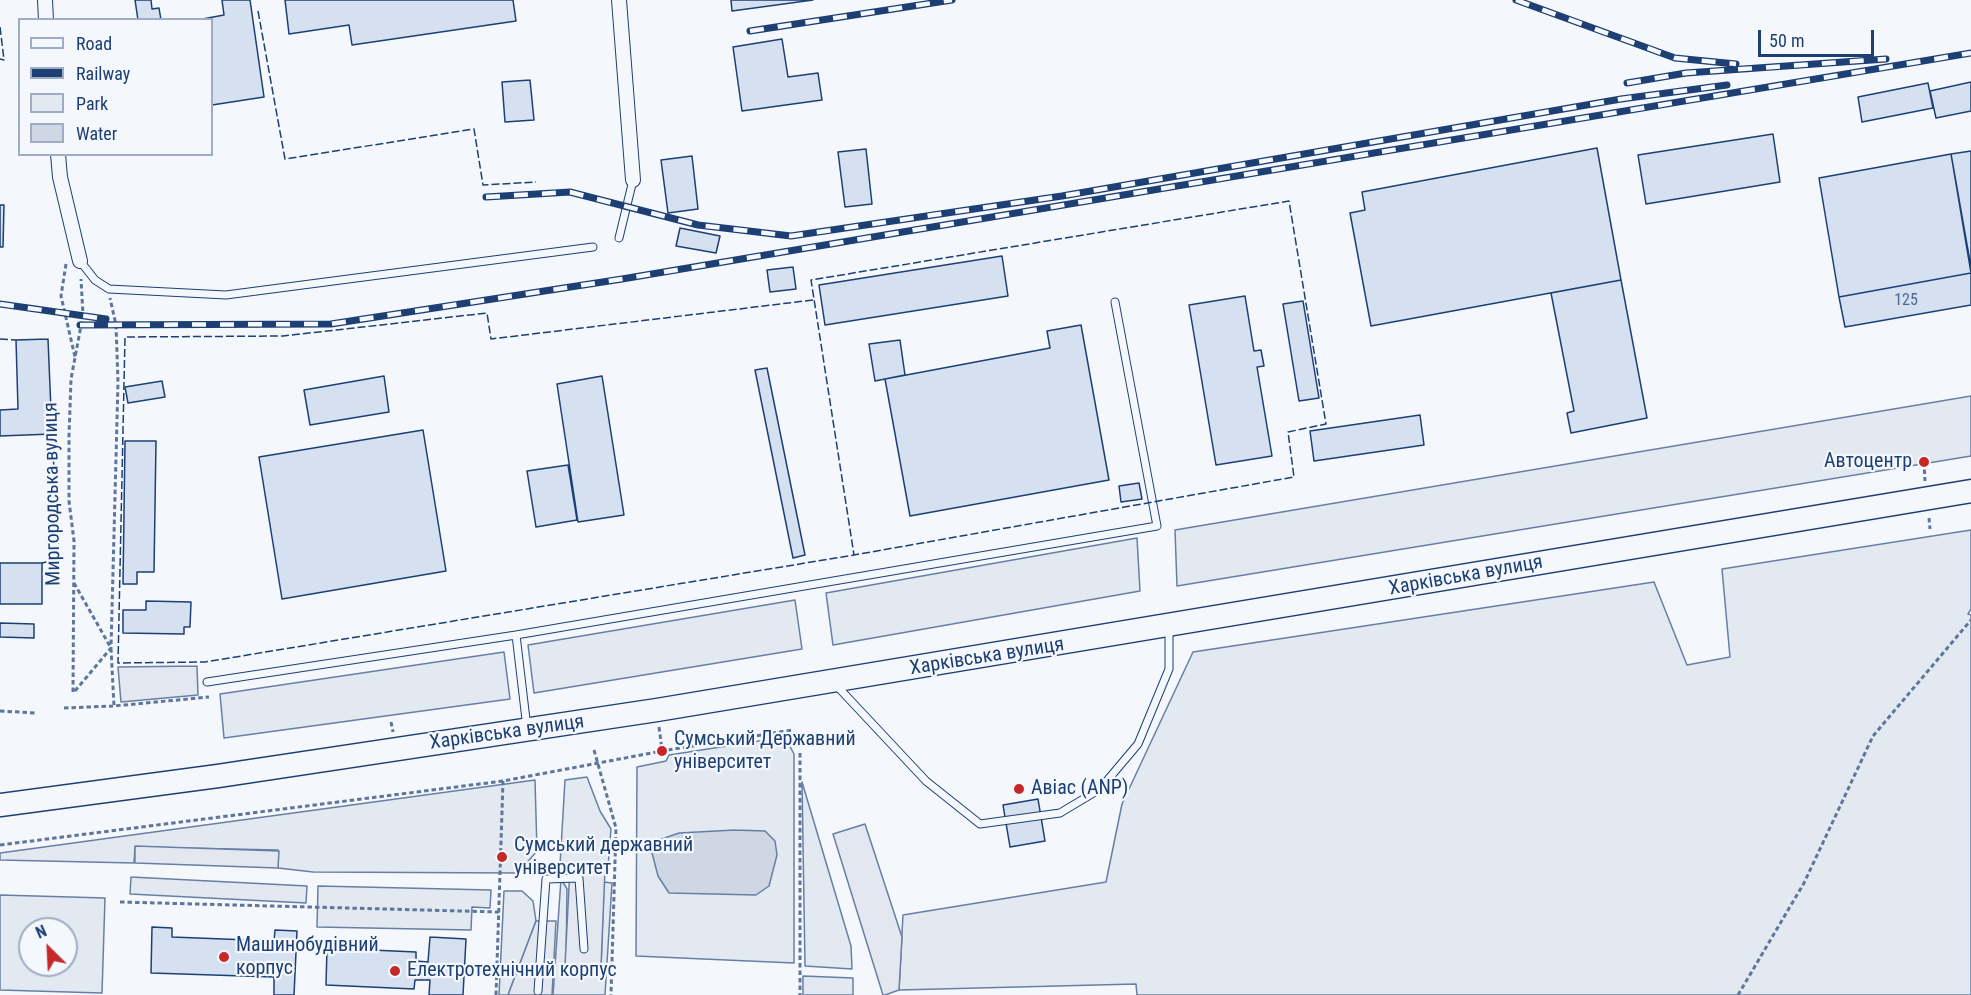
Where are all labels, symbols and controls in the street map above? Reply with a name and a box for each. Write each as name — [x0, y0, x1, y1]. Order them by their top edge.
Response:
legend — [18, 18, 213, 156]
scale bar — [1761, 18, 1876, 56]
text: 50 m — [1769, 30, 1804, 51]
text: Road — [76, 33, 112, 54]
text: Railway — [76, 63, 130, 84]
text: Park — [76, 93, 108, 114]
text: Water — [76, 123, 117, 144]
house number: 125 — [1894, 291, 1918, 311]
street label: Миргородська вулиця — [39, 402, 67, 586]
place label: Автоцентр — [1824, 450, 1912, 474]
marker: Автоцентр — [1917, 455, 1931, 469]
street label: Харківська вулиця — [1387, 551, 1545, 601]
street label: Харківська вулиця — [908, 633, 1066, 681]
street label: Харківська вулиця — [428, 710, 586, 756]
place label: Сумський Державний університет — [674, 728, 856, 775]
marker: Сумський Державний університет — [655, 744, 669, 758]
place label: Авіас (ANP) — [1031, 777, 1128, 801]
marker: Авіас (ANP) — [1012, 782, 1026, 796]
place label: Сумський державний університет — [514, 834, 693, 881]
marker: Сумський державний університет — [495, 850, 509, 864]
north arrow — [18, 917, 78, 977]
text: N — [33, 921, 50, 943]
place label: Машинобудівний корпус — [236, 934, 379, 981]
marker: Машинобудівний корпус — [217, 950, 231, 964]
place label: Електротехнічний корпус — [407, 959, 617, 983]
marker: Електротехнічний корпус — [388, 964, 402, 978]

